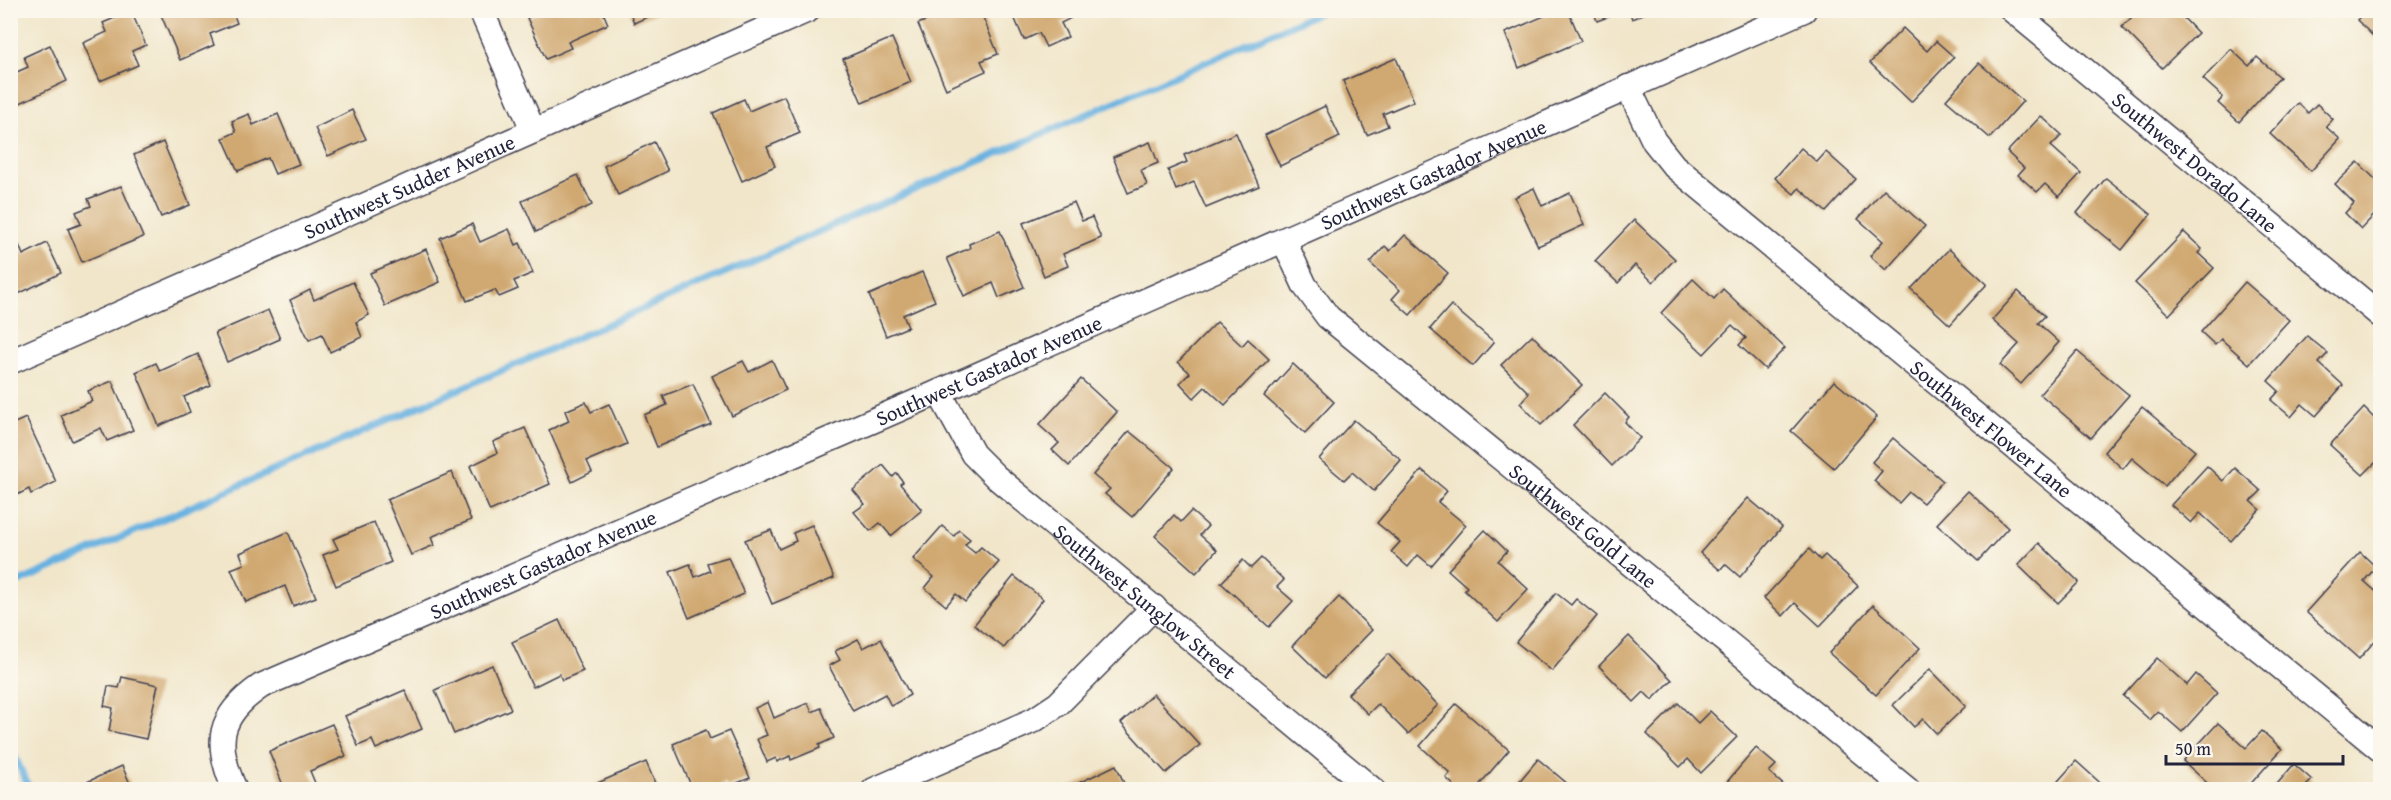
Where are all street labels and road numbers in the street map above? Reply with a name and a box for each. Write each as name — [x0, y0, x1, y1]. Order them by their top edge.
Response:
street label: Southwest Dorado Lane — [2106, 84, 2285, 240]
street label: Southwest Gastador Avenue — [1315, 110, 1551, 237]
street label: Southwest Sudder Avenue — [298, 126, 520, 246]
street label: Southwest Gastador Avenue — [871, 307, 1107, 433]
street label: Southwest Flower Lane — [1904, 352, 2080, 505]
street label: Southwest Gold Lane — [1503, 456, 1664, 595]
street label: Southwest Gastador Avenue — [425, 501, 661, 627]
street label: Southwest Sunglow Street — [1047, 516, 1244, 686]

